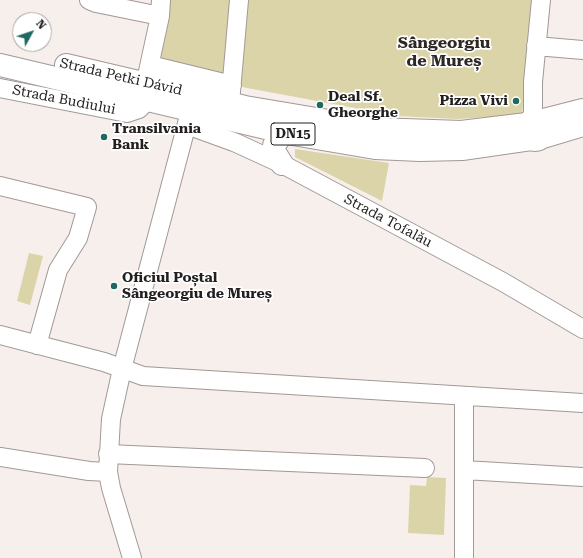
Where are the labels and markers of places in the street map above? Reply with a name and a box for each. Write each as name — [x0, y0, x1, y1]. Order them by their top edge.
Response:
place label: Deal Sf. Gheorghe — [328, 89, 398, 122]
place label: Pizza Vivi — [439, 93, 508, 109]
marker: Pizza Vivi — [511, 96, 521, 106]
marker: Deal Sf. Gheorghe — [315, 100, 325, 110]
place label: Transilvania Bank — [112, 121, 201, 154]
marker: Transilvania Bank — [99, 132, 109, 142]
place label: Oficiul Poștal Sângeorgiu de Mureș — [122, 270, 272, 302]
marker: Oficiul Poștal Sângeorgiu de Mureș — [109, 281, 119, 291]

